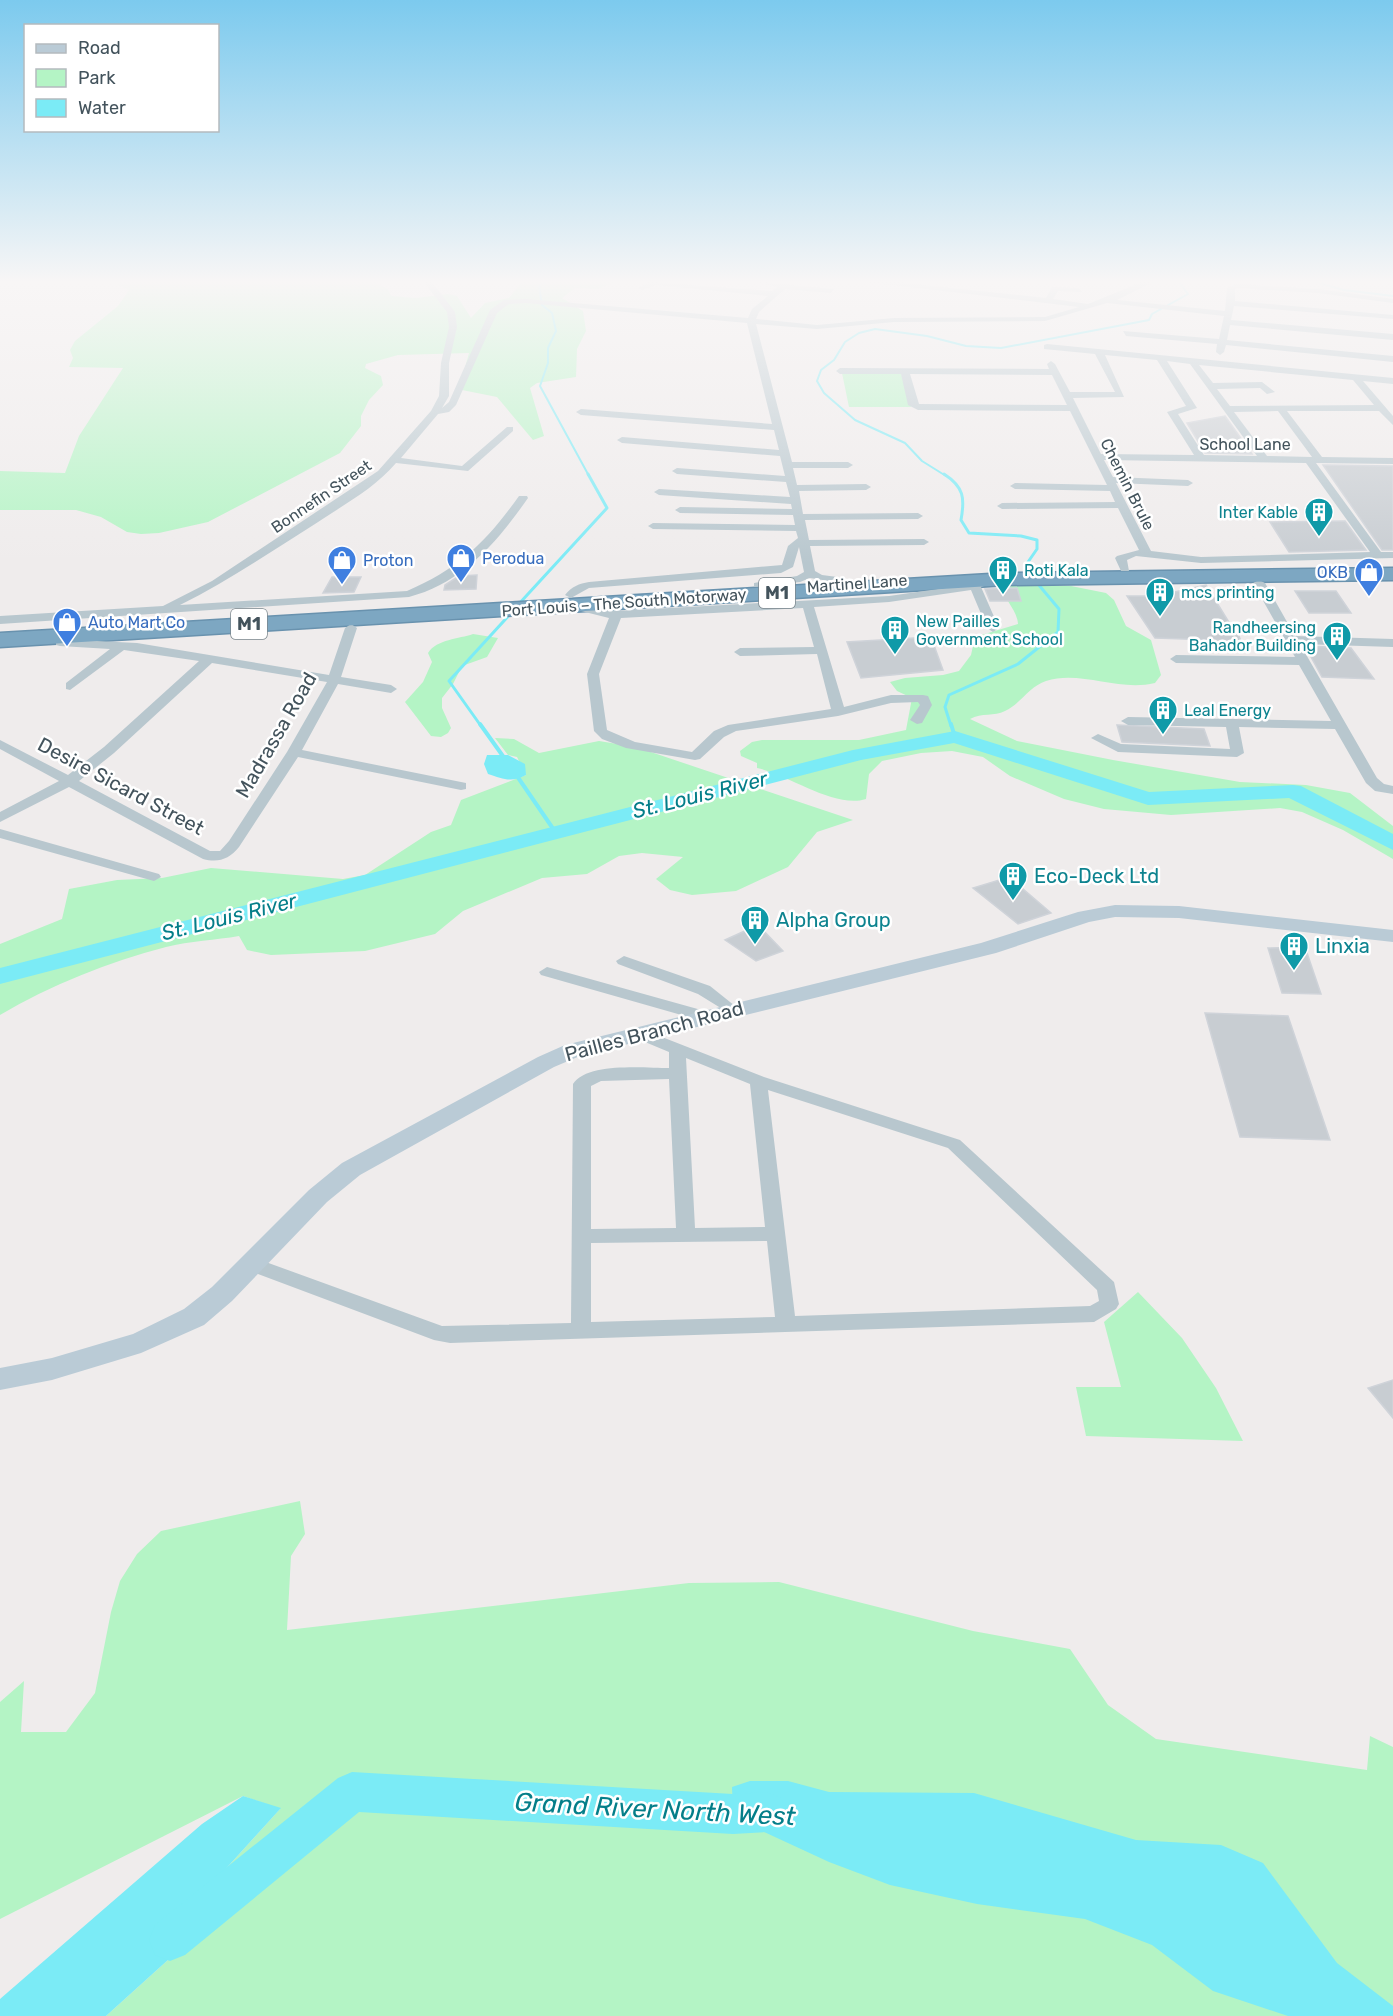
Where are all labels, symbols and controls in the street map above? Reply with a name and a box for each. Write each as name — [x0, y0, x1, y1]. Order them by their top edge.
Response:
legend — [24, 24, 219, 132]
text: Road — [78, 37, 121, 59]
text: Park — [78, 67, 116, 89]
text: Water — [78, 97, 126, 119]
street label: Chemin Brule — [1096, 435, 1159, 533]
street label: School Lane — [1199, 435, 1291, 454]
street label: Bonnefin Street — [268, 456, 375, 537]
building icon: Inter Kable — [1303, 496, 1335, 538]
place label: Inter Kable — [1218, 503, 1298, 522]
shop icon: Perodua — [445, 542, 477, 584]
shop icon: Proton — [326, 544, 358, 586]
place label: Perodua — [482, 549, 544, 568]
place label: Proton — [363, 551, 413, 570]
building icon: Roti Kala — [987, 554, 1019, 596]
shop icon: OKB — [1353, 556, 1385, 598]
place label: Roti Kala — [1024, 561, 1089, 580]
place label: OKB — [1317, 563, 1348, 582]
street label: Martinel Lane — [806, 571, 908, 596]
building icon: mcs printing — [1144, 576, 1176, 618]
road number: M1 — [759, 578, 795, 608]
place label: mcs printing — [1181, 583, 1275, 602]
street label: Port Louis – The South Motorway — [501, 584, 747, 621]
shop icon: Auto Mart Co — [51, 606, 83, 648]
road number: M1 — [231, 609, 267, 639]
place label: New Pailles Government School — [916, 612, 1063, 649]
place label: Auto Mart Co — [88, 613, 185, 632]
building icon: New Pailles Government School — [879, 614, 911, 656]
place label: Randheersing Bahador Building — [1189, 618, 1316, 655]
building icon: Randheersing Bahador Building — [1321, 620, 1353, 662]
street label: Madrassa Road — [230, 668, 322, 802]
building icon: Leal Energy — [1147, 694, 1179, 736]
place label: Leal Energy — [1184, 701, 1271, 720]
street label: Desire Sicard Street — [34, 732, 208, 840]
water label: St. Louis River — [630, 765, 771, 823]
building icon: Eco-Deck Ltd — [997, 860, 1029, 902]
place label: Eco-Deck Ltd — [1034, 864, 1159, 888]
water label: St. Louis River — [159, 887, 300, 945]
building icon: Alpha Group — [739, 904, 771, 946]
place label: Alpha Group — [776, 908, 891, 932]
building icon: Linxia — [1278, 930, 1310, 972]
place label: Linxia — [1315, 934, 1370, 958]
street label: Pailles Branch Road — [562, 996, 746, 1066]
water label: Grand River North West — [514, 1787, 797, 1832]

